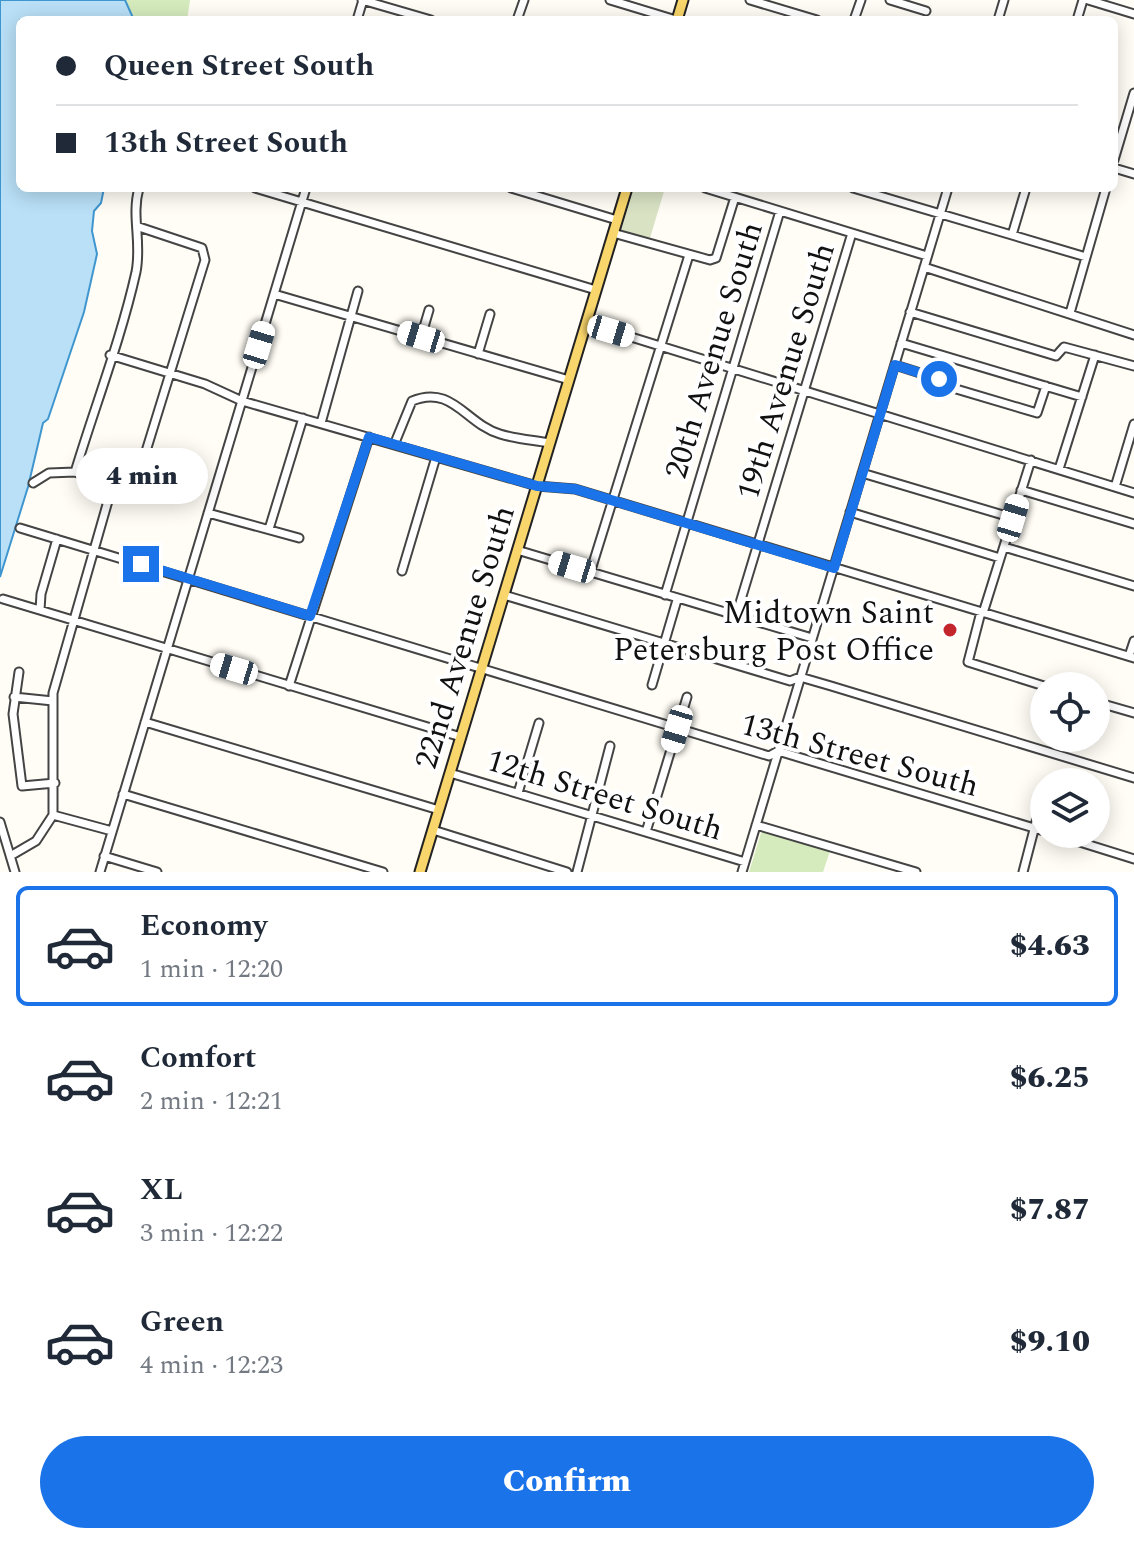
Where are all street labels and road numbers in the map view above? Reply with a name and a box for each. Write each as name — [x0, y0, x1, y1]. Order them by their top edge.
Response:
street label: 20th Avenue South — [652, 216, 777, 485]
street label: 19th Avenue South — [724, 237, 849, 506]
street label: 22nd Avenue South — [402, 500, 529, 775]
street label: 13th Street South — [735, 700, 984, 811]
street label: 12th Street South — [480, 736, 729, 855]

